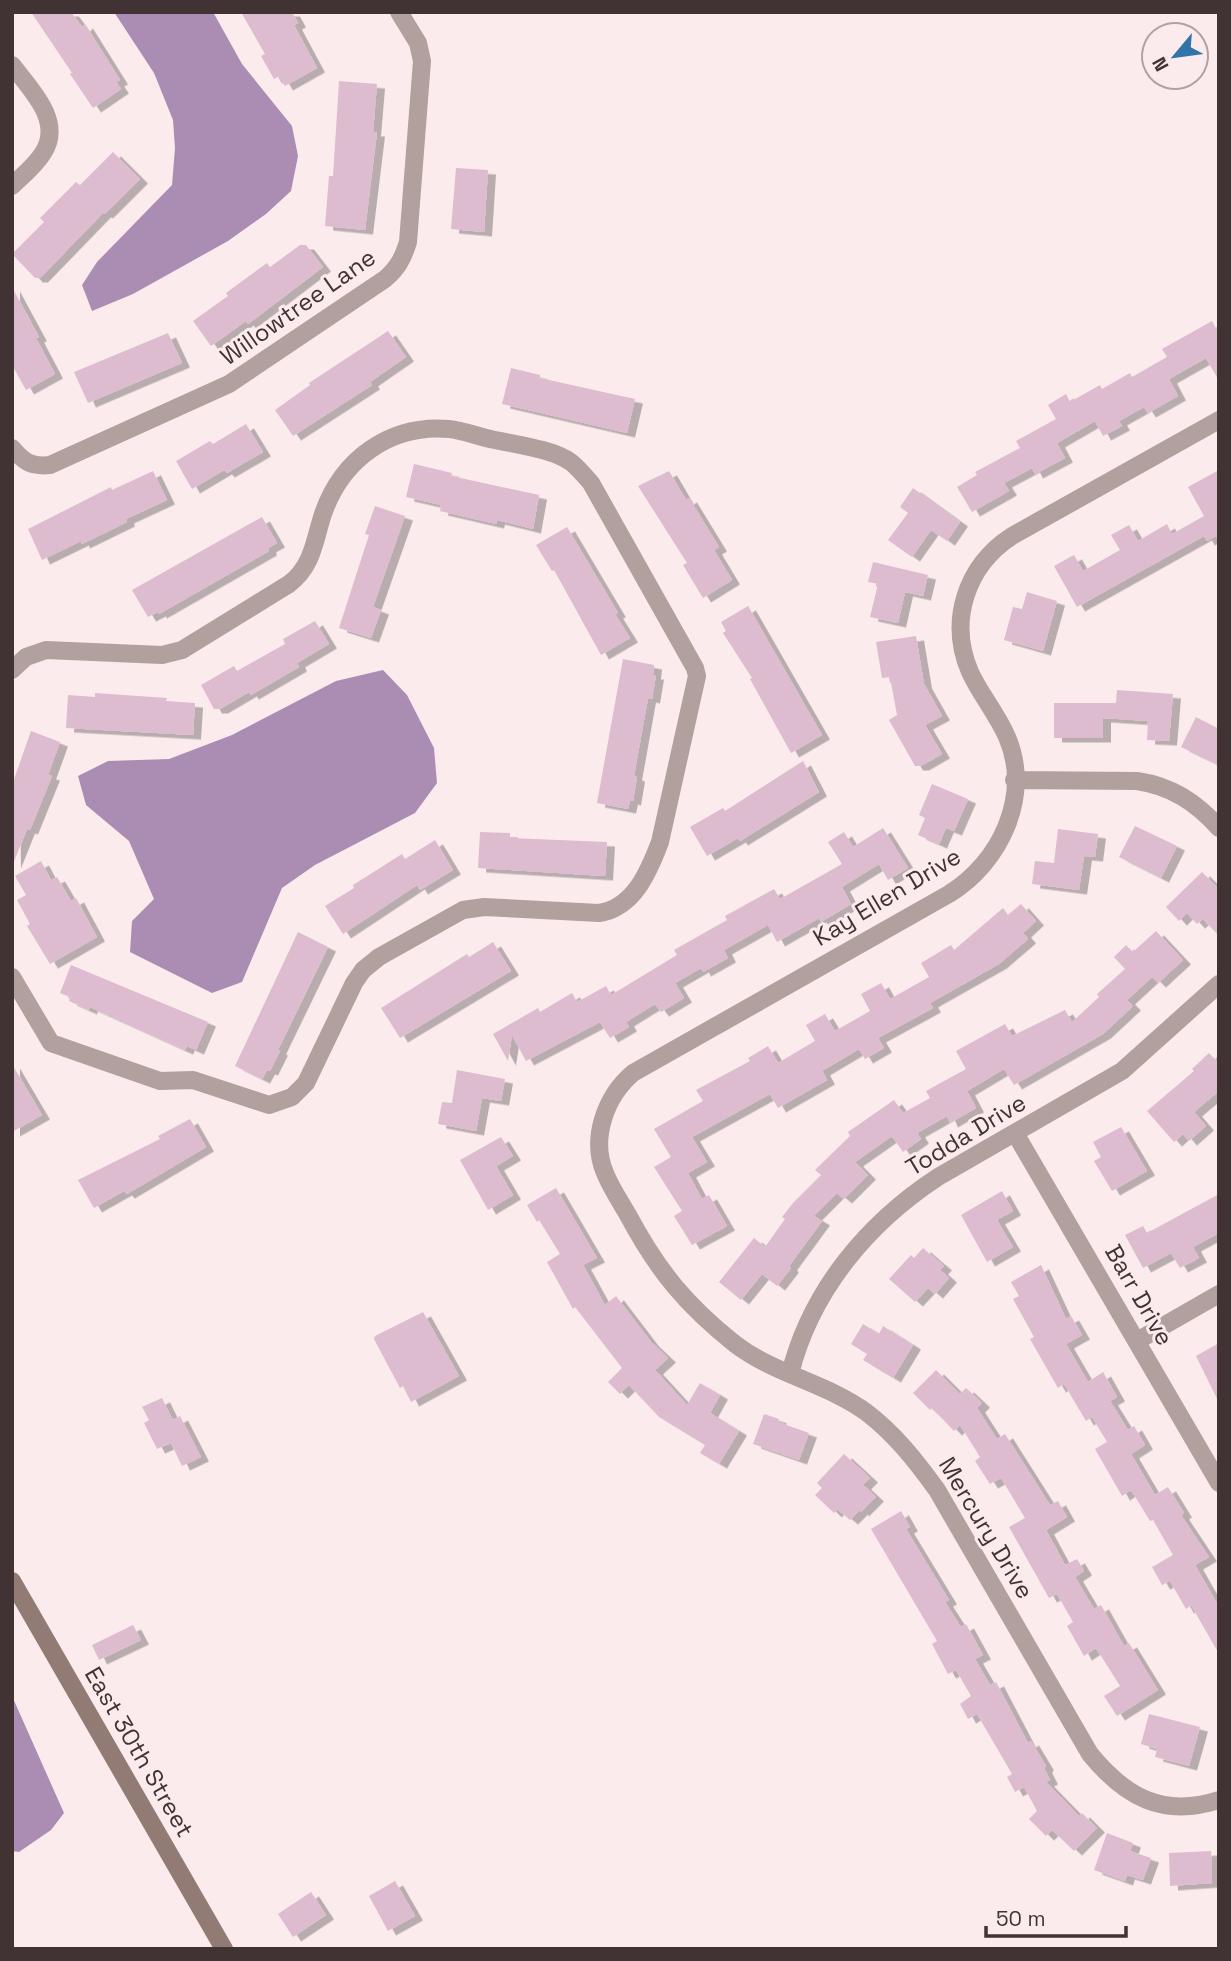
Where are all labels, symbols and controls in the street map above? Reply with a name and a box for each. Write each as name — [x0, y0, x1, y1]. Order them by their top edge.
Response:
north arrow — [1140, 21, 1210, 91]
text: N — [1147, 52, 1175, 76]
street label: Willowtree Lane — [214, 242, 381, 372]
street label: Kay Ellen Drive — [807, 840, 966, 953]
street label: Todda Drive — [900, 1087, 1032, 1183]
street label: Barr Drive — [1098, 1239, 1181, 1351]
street label: Mercury Drive — [932, 1451, 1041, 1604]
street label: East 30th Street — [78, 1661, 201, 1843]
scale bar — [986, 1895, 1126, 1939]
text: 50 m — [996, 1905, 1046, 1932]

